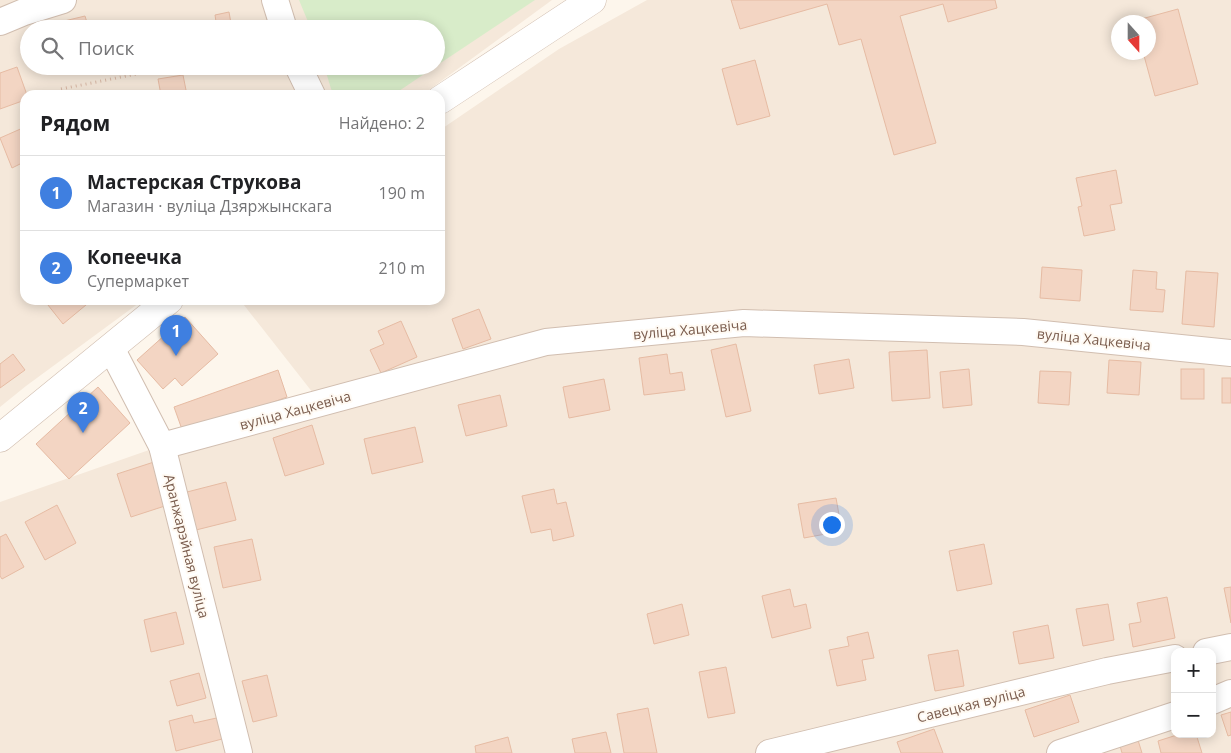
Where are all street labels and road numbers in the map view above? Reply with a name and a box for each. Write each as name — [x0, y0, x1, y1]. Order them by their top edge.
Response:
street label: вуліца Хацкевіча — [632, 315, 748, 343]
street label: вуліца Хацкевіча — [1036, 324, 1152, 354]
street label: вуліца Хацкевіча — [237, 386, 353, 434]
street label: Аранжарэйная вуліца — [160, 472, 214, 620]
street label: Савецкая вуліца — [915, 681, 1027, 727]

